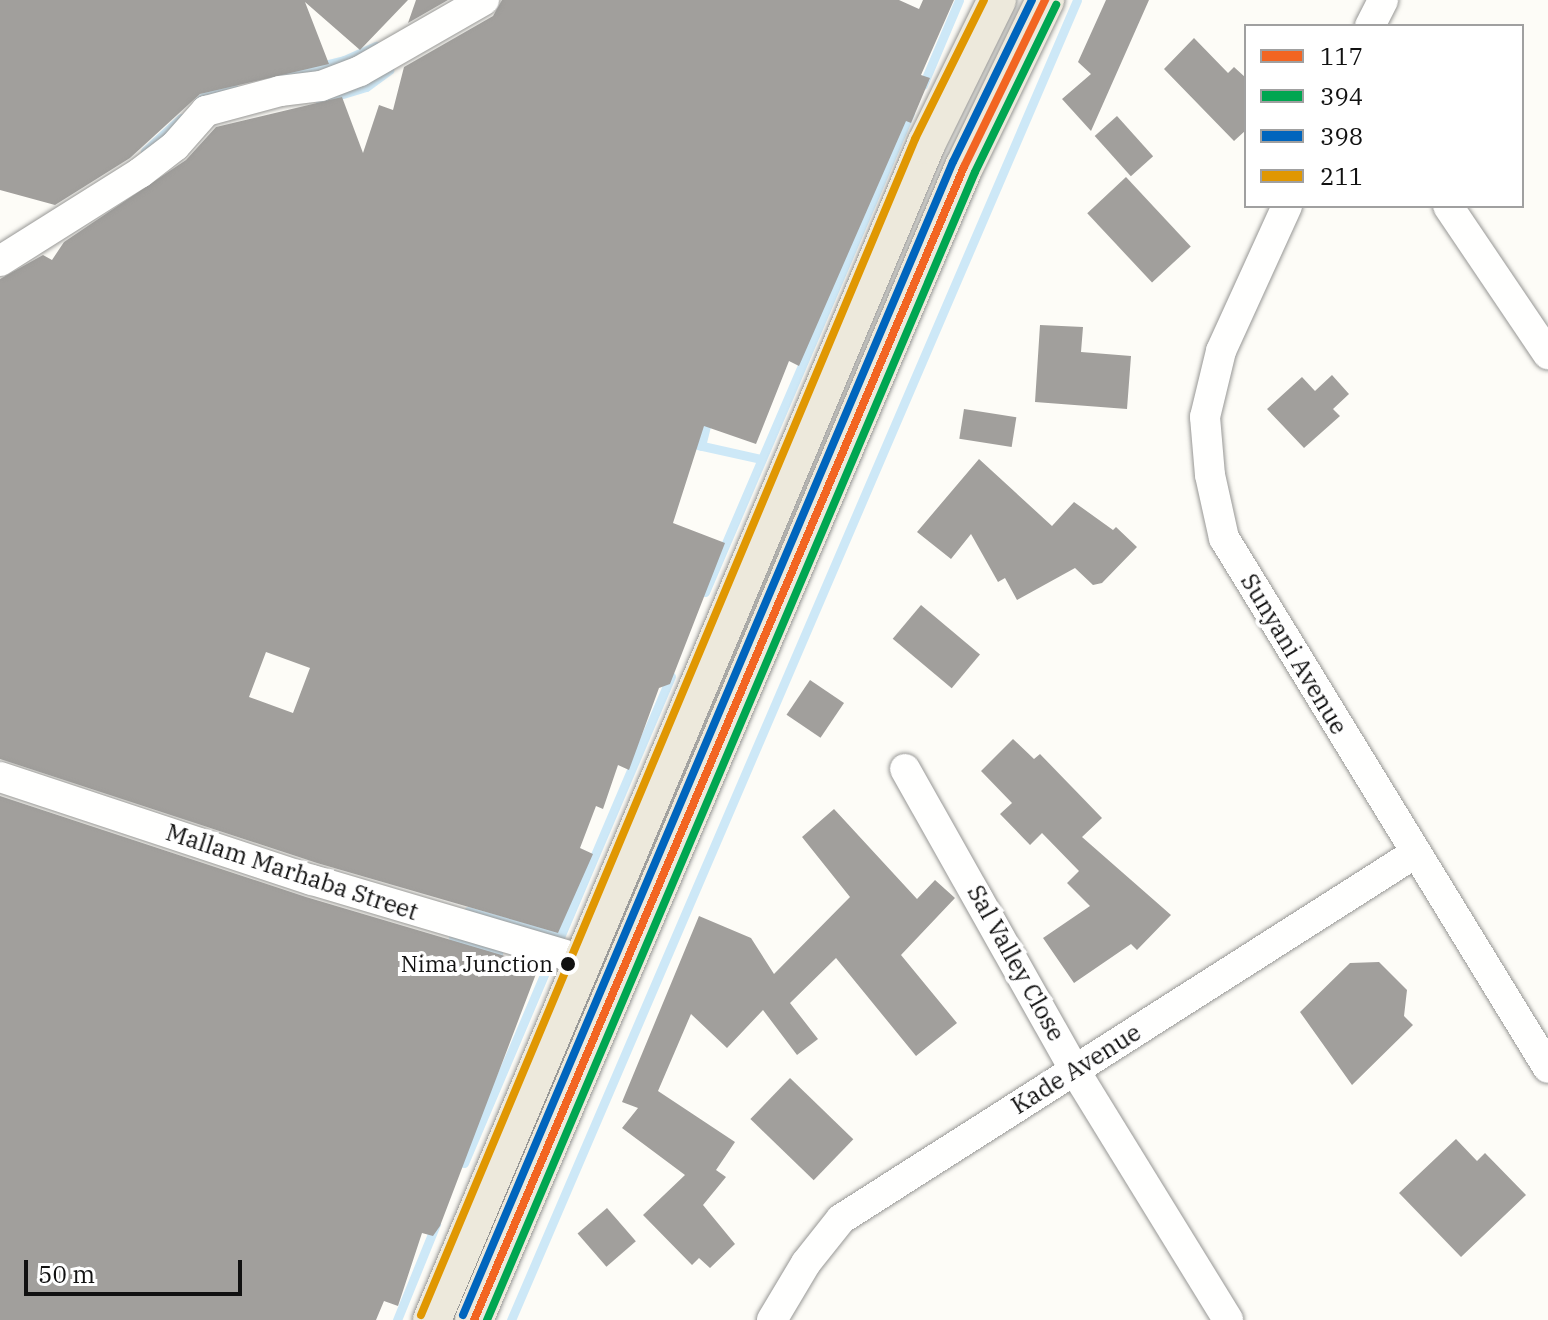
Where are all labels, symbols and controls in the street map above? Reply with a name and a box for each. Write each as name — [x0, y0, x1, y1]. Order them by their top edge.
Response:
legend — [1244, 24, 1524, 208]
text: 117 — [1320, 40, 1363, 72]
text: 394 — [1320, 80, 1363, 112]
text: 398 — [1320, 120, 1363, 152]
text: 211 — [1320, 160, 1363, 192]
street label: Sunyani Avenue — [1235, 568, 1353, 740]
street label: Mallam Marhaba Street — [162, 818, 422, 926]
street label: Sal Valley Close — [961, 880, 1071, 1046]
place label: Nima Junction — [401, 951, 553, 977]
marker: Nima Junction — [560, 956, 576, 972]
street label: Kade Avenue — [1006, 1018, 1146, 1120]
scale bar — [28, 1244, 246, 1294]
text: 50 m — [38, 1258, 95, 1290]

